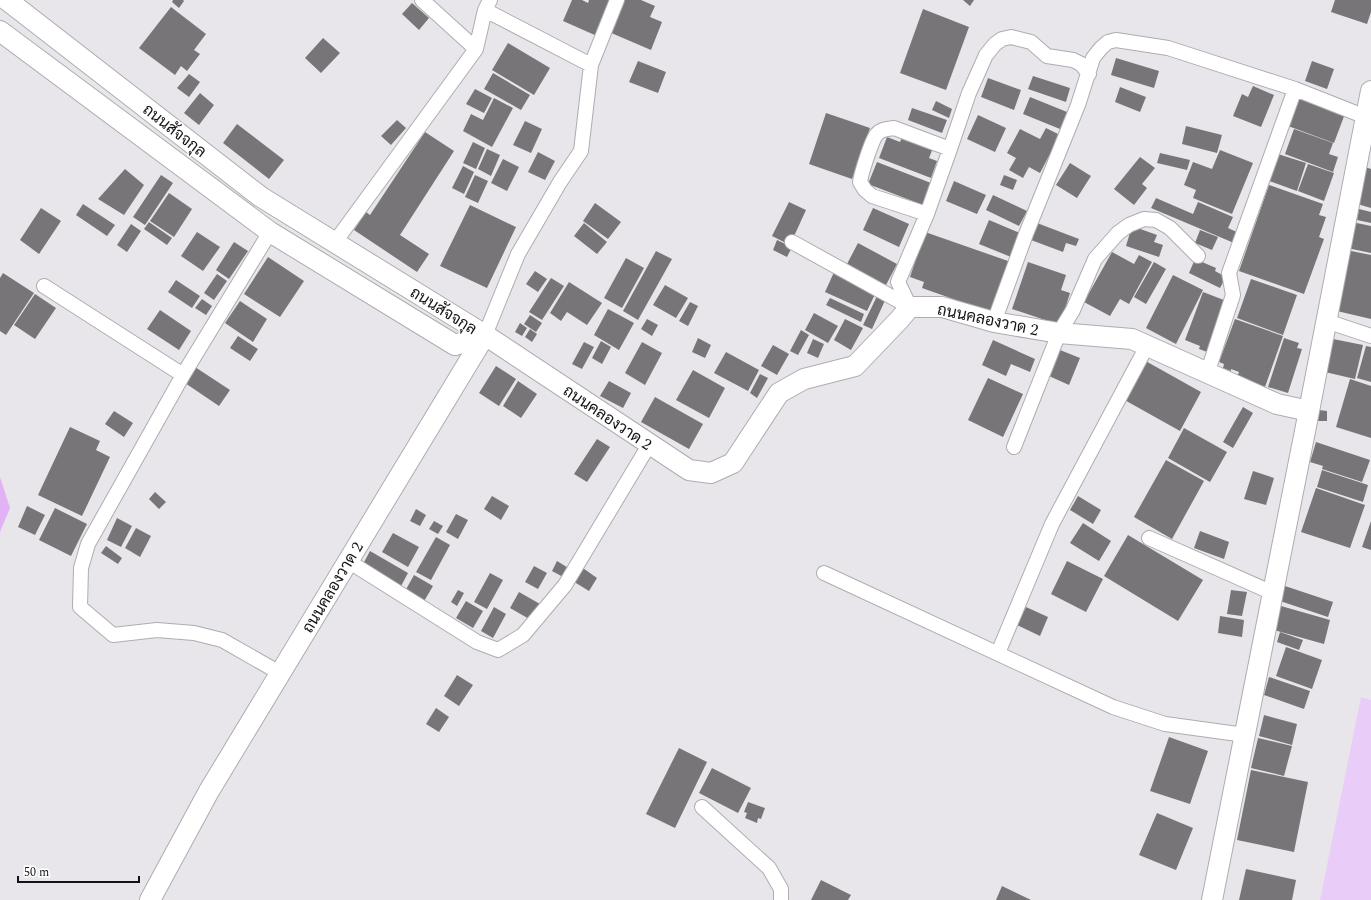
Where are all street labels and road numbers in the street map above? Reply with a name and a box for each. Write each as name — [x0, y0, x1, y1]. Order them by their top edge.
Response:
street label: ถนนสัจจกุล — [137, 98, 211, 163]
street label: ถนนสัจจกุล — [405, 281, 482, 341]
street label: ถนนคลองวาด 2 — [935, 298, 1041, 342]
street label: ถนนคลองวาด 2 — [558, 379, 657, 456]
street label: ถนนคลองวาด 2 — [296, 537, 370, 638]

